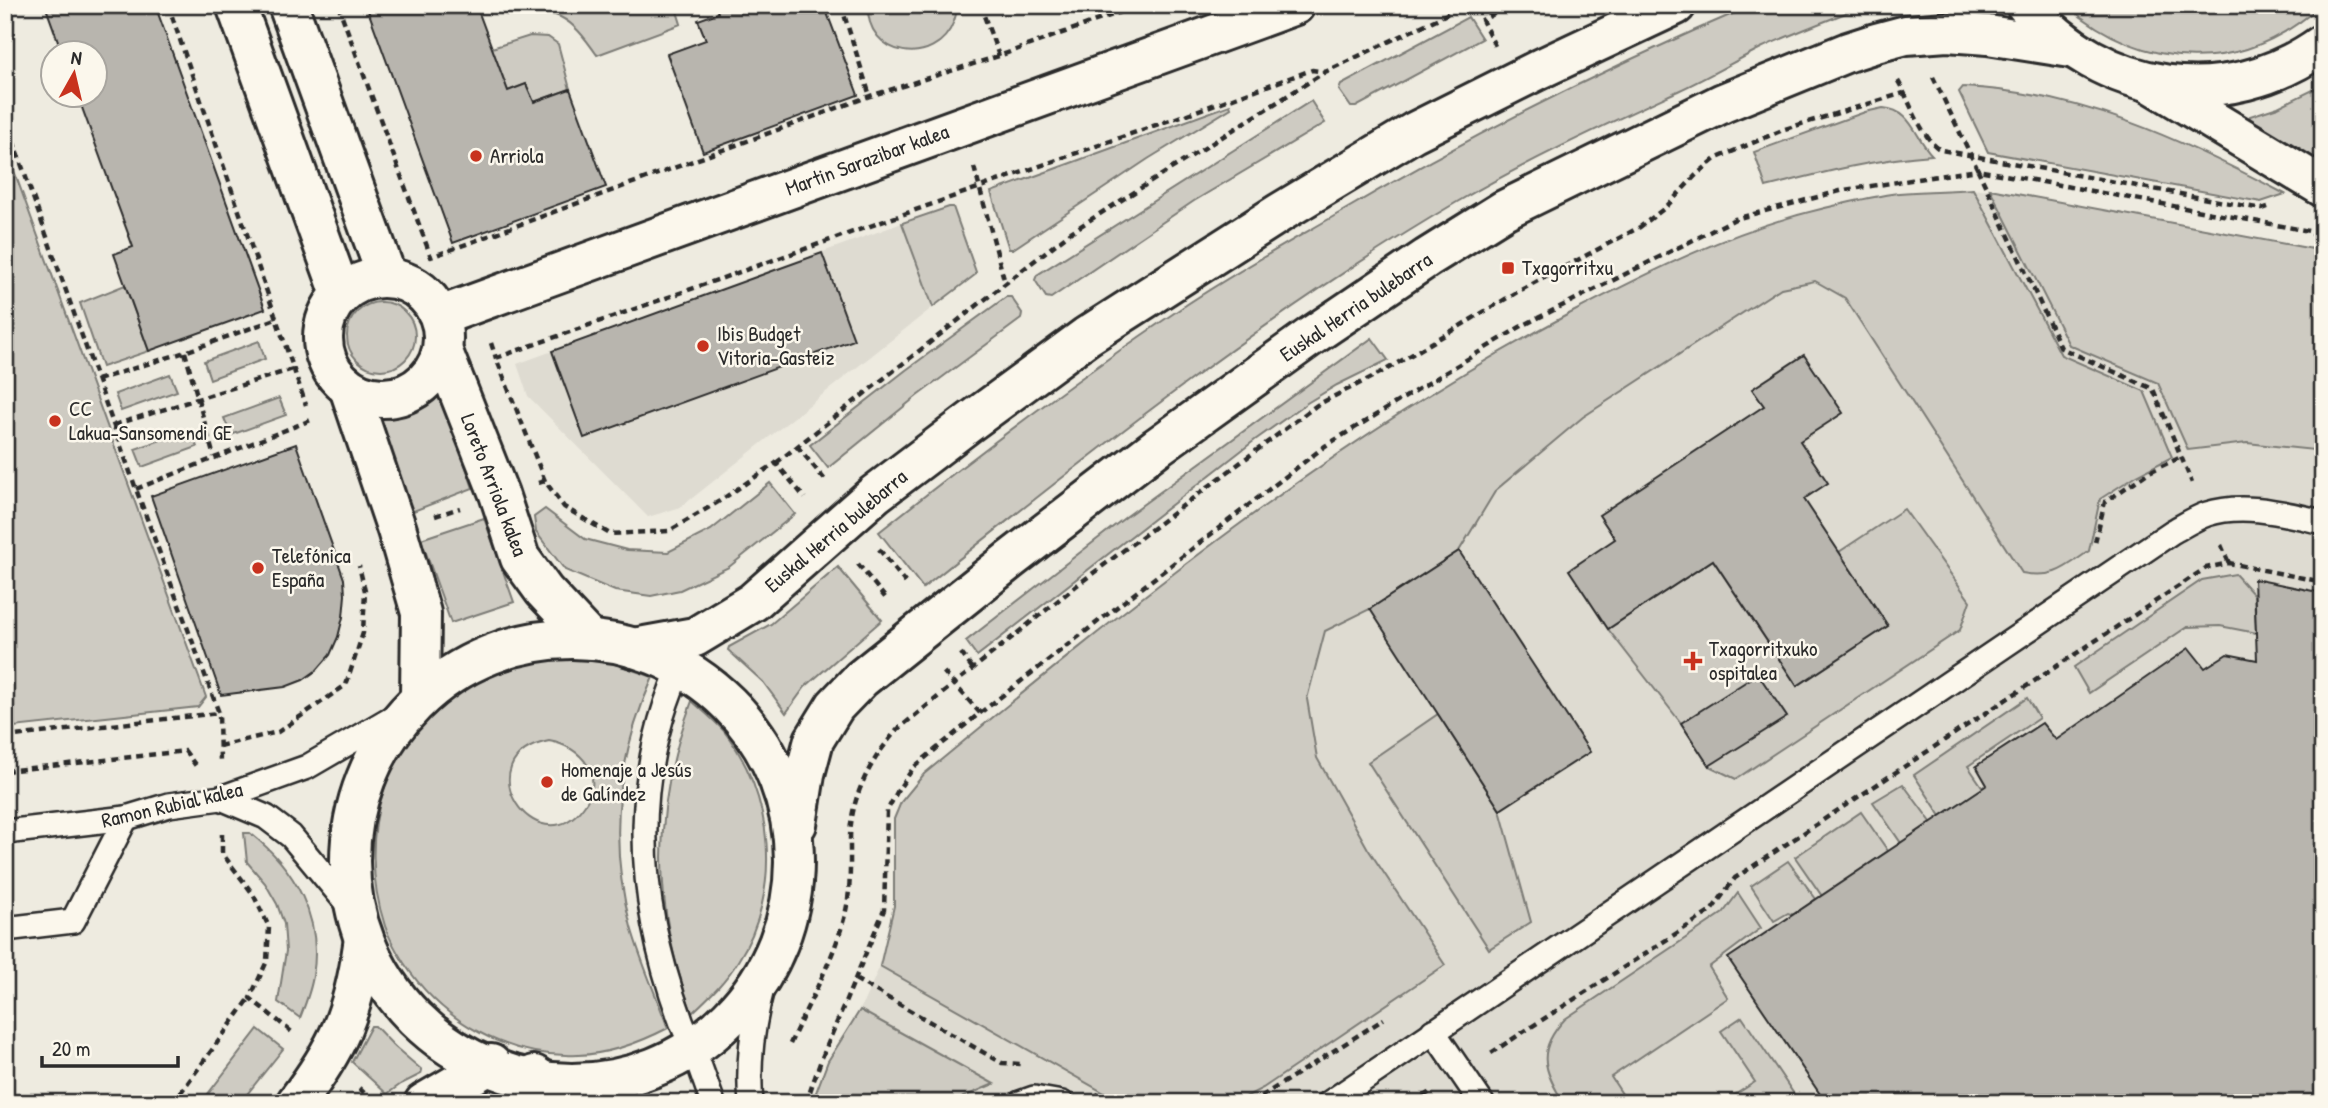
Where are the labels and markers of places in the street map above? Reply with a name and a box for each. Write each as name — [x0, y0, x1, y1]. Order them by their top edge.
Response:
place label: Arriola — [490, 141, 543, 170]
marker: Arriola — [468, 148, 484, 164]
place label: Txagorritxu — [1522, 253, 1614, 282]
marker: Txagorritxu — [1500, 260, 1516, 276]
place label: Ibis Budget Vitoria-Gasteiz — [717, 319, 834, 372]
marker: Ibis Budget Vitoria-Gasteiz — [695, 338, 711, 354]
place label: CC Lakua-Sansomendi GE — [69, 394, 232, 447]
marker: CC Lakua-Sansomendi GE — [47, 413, 63, 429]
place label: Telefónica España — [272, 541, 351, 594]
marker: Telefónica España — [250, 560, 266, 576]
place label: Txagorritxuko ospitalea — [1709, 634, 1817, 687]
marker: Txagorritxuko ospitalea — [1683, 651, 1703, 671]
place label: Homenaje a Jesús de Galíndez — [561, 755, 692, 808]
marker: Homenaje a Jesús de Galíndez — [539, 774, 555, 790]

